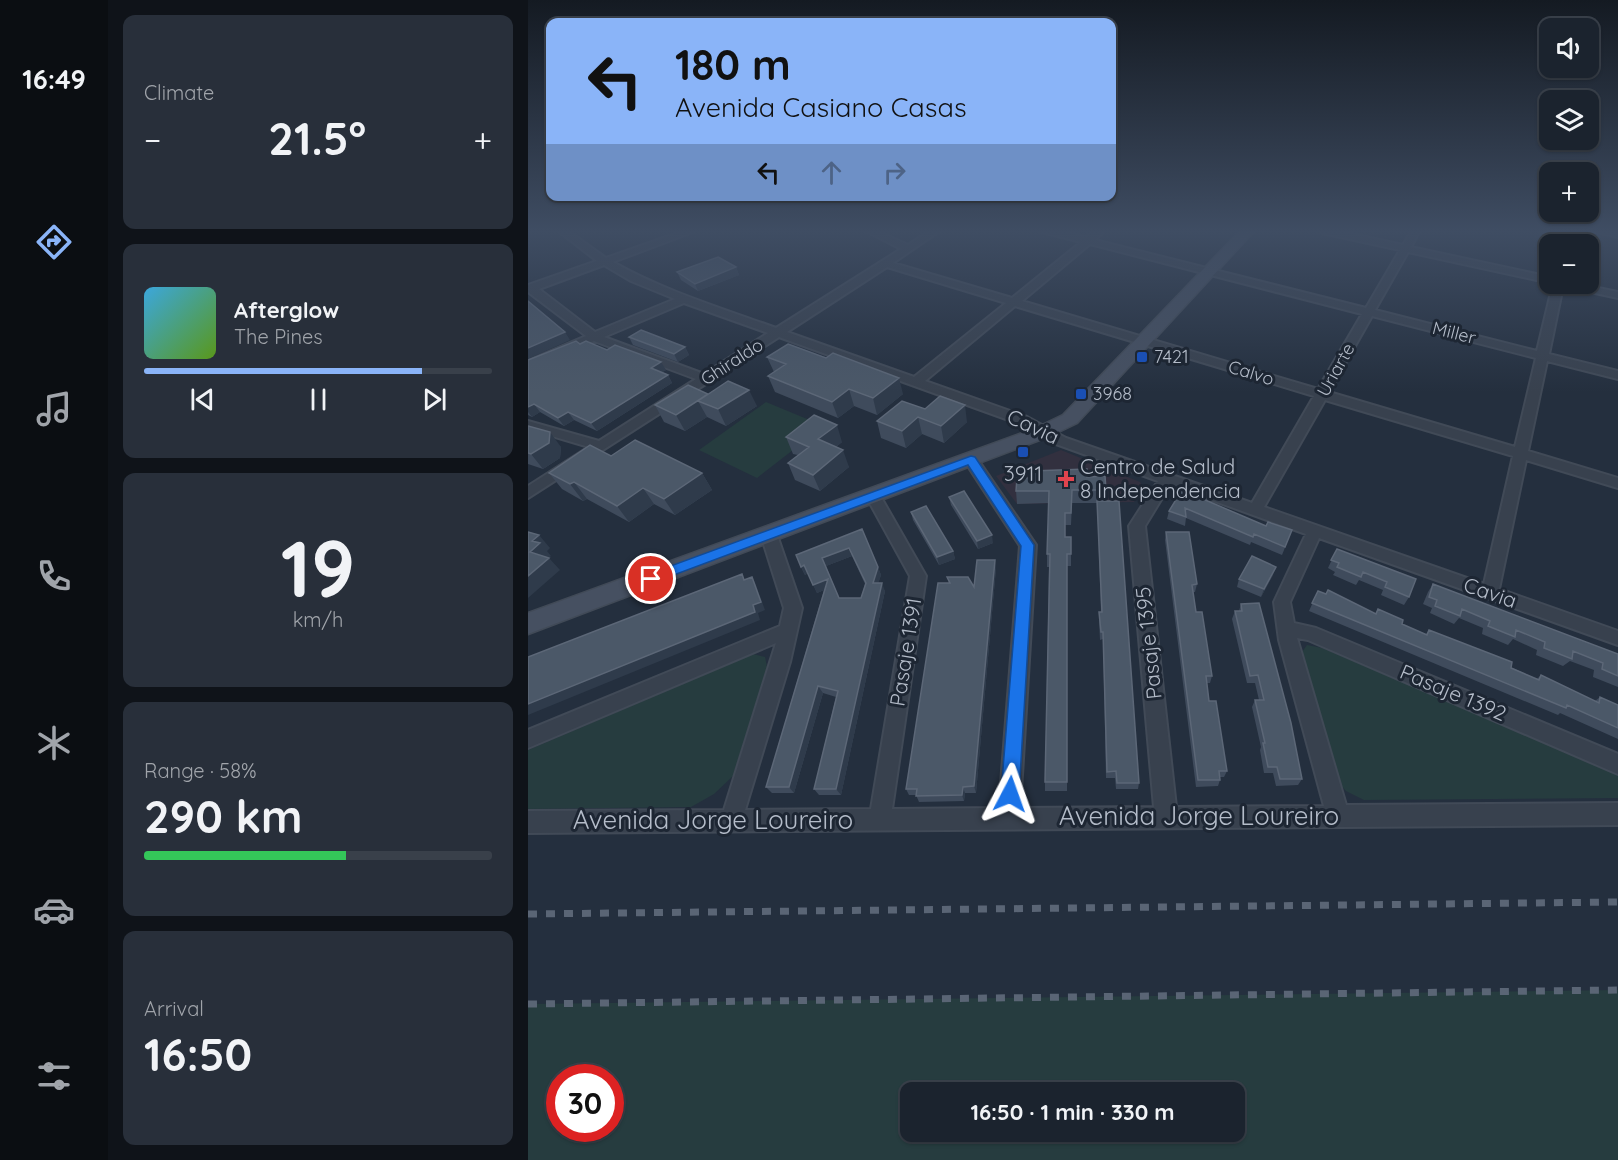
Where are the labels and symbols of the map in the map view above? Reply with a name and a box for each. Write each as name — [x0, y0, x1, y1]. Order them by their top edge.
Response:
street label: Miller — [1430, 316, 1478, 349]
street label: Ghiraldo — [696, 333, 767, 390]
street label: Uriarte — [1312, 339, 1360, 401]
place label: 7421 — [1154, 345, 1189, 368]
marker: 7421 — [1135, 350, 1149, 364]
street label: Calvo — [1225, 355, 1277, 390]
place label: 3968 — [1093, 382, 1132, 405]
marker: 3968 — [1074, 387, 1088, 401]
street label: Cavia — [1003, 403, 1064, 449]
marker: 3911 — [1016, 445, 1030, 459]
place label: Centro de Salud 8 Independencia — [1080, 453, 1241, 503]
place label: 3911 — [1004, 460, 1042, 486]
marker: Centro de Salud 8 Independencia — [1057, 470, 1075, 488]
pin — [625, 553, 676, 604]
street label: Cavia — [1460, 571, 1520, 613]
street label: Pasaje 1395 — [1129, 586, 1167, 701]
street label: Pasaje 1391 — [884, 596, 926, 708]
street label: Pasaje 1392 — [1396, 658, 1511, 726]
position arrow — [978, 762, 1042, 826]
street label: Avenida Jorge Loureiro — [1059, 799, 1339, 832]
street label: Avenida Jorge Loureiro — [573, 803, 853, 836]
speed limit sign: 30 — [546, 1064, 624, 1142]

